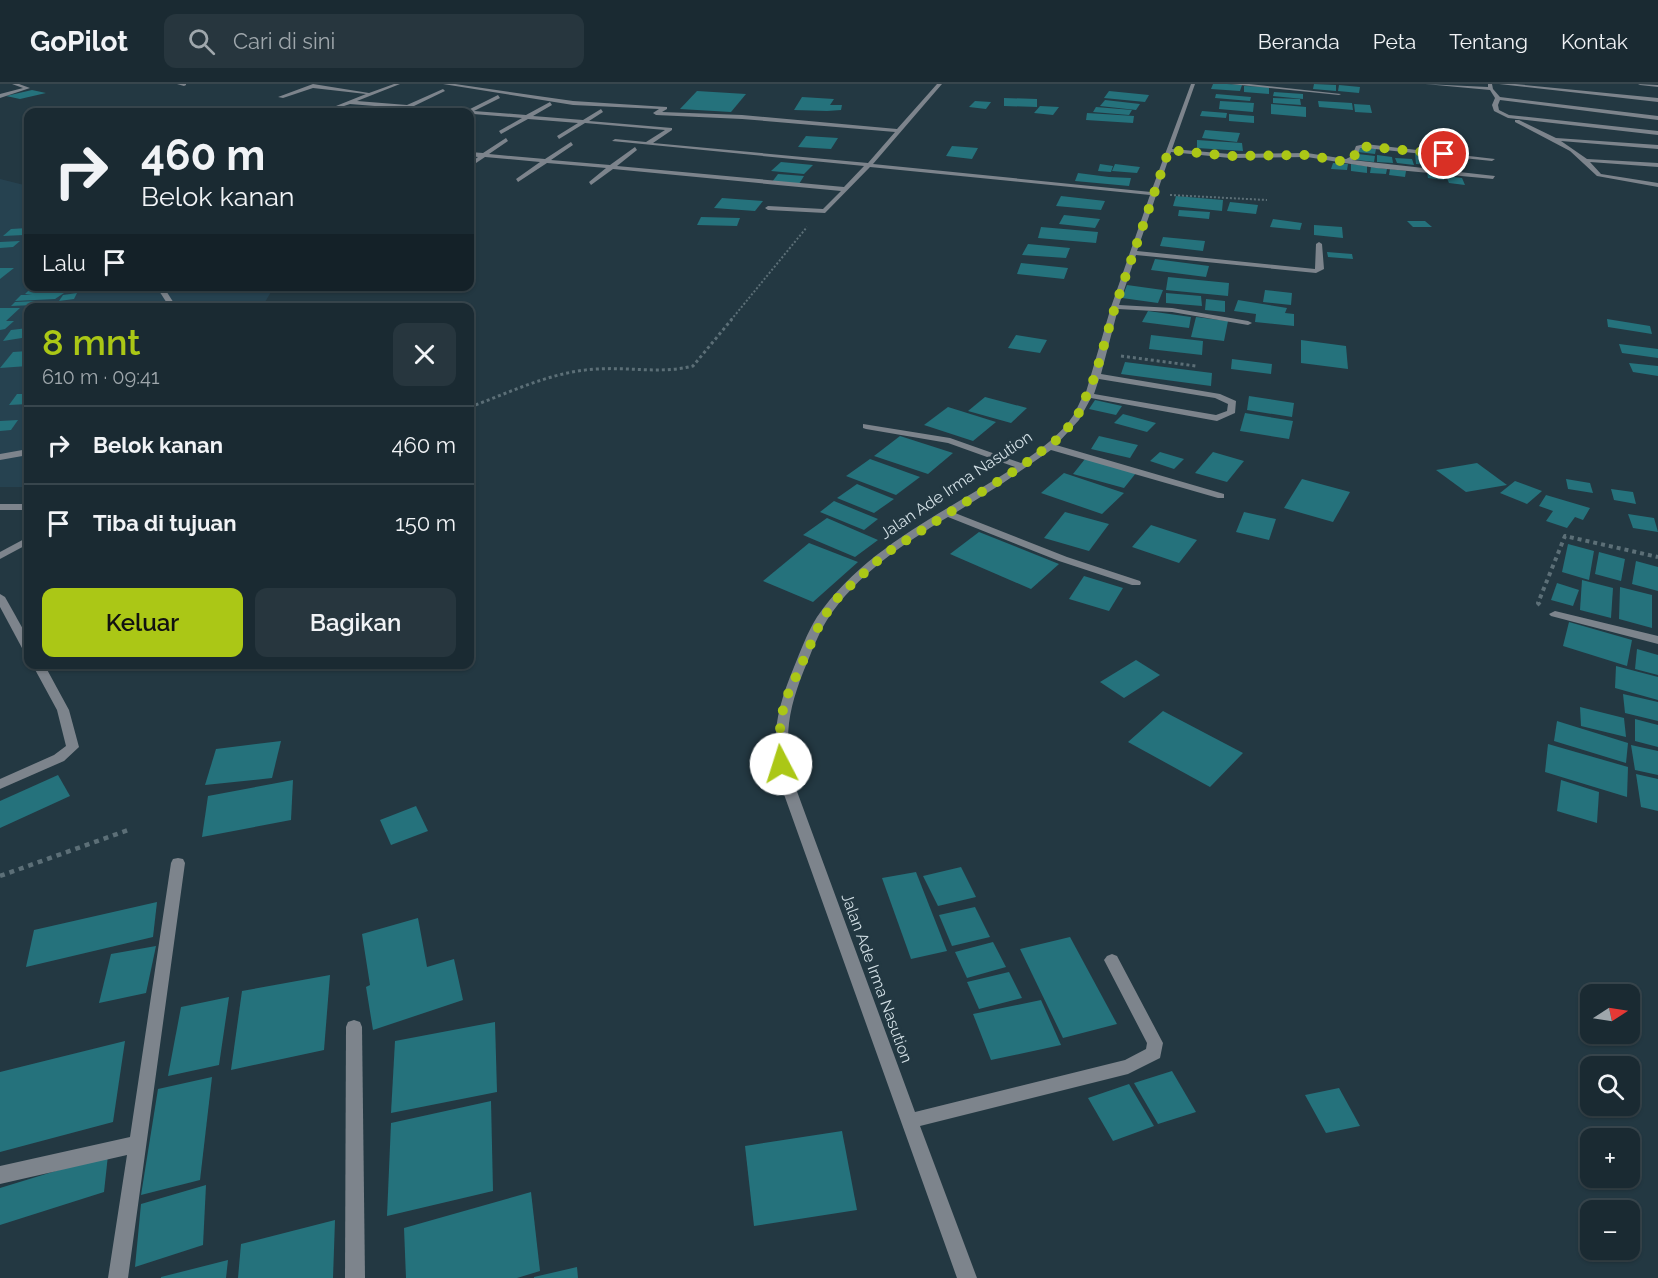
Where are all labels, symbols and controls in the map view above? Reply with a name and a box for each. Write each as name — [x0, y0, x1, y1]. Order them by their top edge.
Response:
search box — [164, 14, 584, 68]
text: GoPilot — [30, 25, 128, 58]
icon: search — [185, 25, 218, 58]
text: Cari di sini — [233, 28, 335, 54]
text: Beranda — [1258, 29, 1340, 54]
text: Peta — [1373, 29, 1416, 54]
text: Tentang — [1449, 29, 1528, 54]
text: Kontak — [1561, 29, 1628, 54]
pin — [1418, 128, 1469, 179]
text: 460 m — [141, 131, 265, 180]
icon: right — [42, 132, 120, 210]
icon: arrive — [1427, 137, 1460, 170]
text: Belok kanan — [141, 181, 295, 212]
icon: arrive — [98, 246, 131, 279]
text: Lalu — [42, 250, 86, 276]
text: 8 mnt — [42, 321, 140, 363]
button: close — [393, 323, 456, 386]
text: 610 m · 09:41 — [42, 365, 160, 389]
street label: Jalan Ade Irma Nasution — [876, 427, 1036, 543]
icon: right — [42, 429, 75, 462]
text: Belok kanan — [93, 432, 223, 458]
text: 460 m — [391, 432, 456, 458]
icon: arrive — [42, 507, 75, 540]
text: Tiba di tujuan — [93, 510, 236, 536]
text: 150 m — [395, 510, 456, 536]
button: Keluar — [42, 588, 243, 657]
button: Bagikan — [255, 588, 456, 657]
position arrow — [749, 732, 813, 796]
street label: Jalan Ade Irma Nasution — [837, 891, 917, 1065]
north arrow — [1580, 984, 1640, 1044]
map controls — [1580, 984, 1640, 1260]
button: search — [1580, 1056, 1640, 1116]
button: + — [1580, 1128, 1640, 1188]
button: − — [1580, 1200, 1640, 1260]

